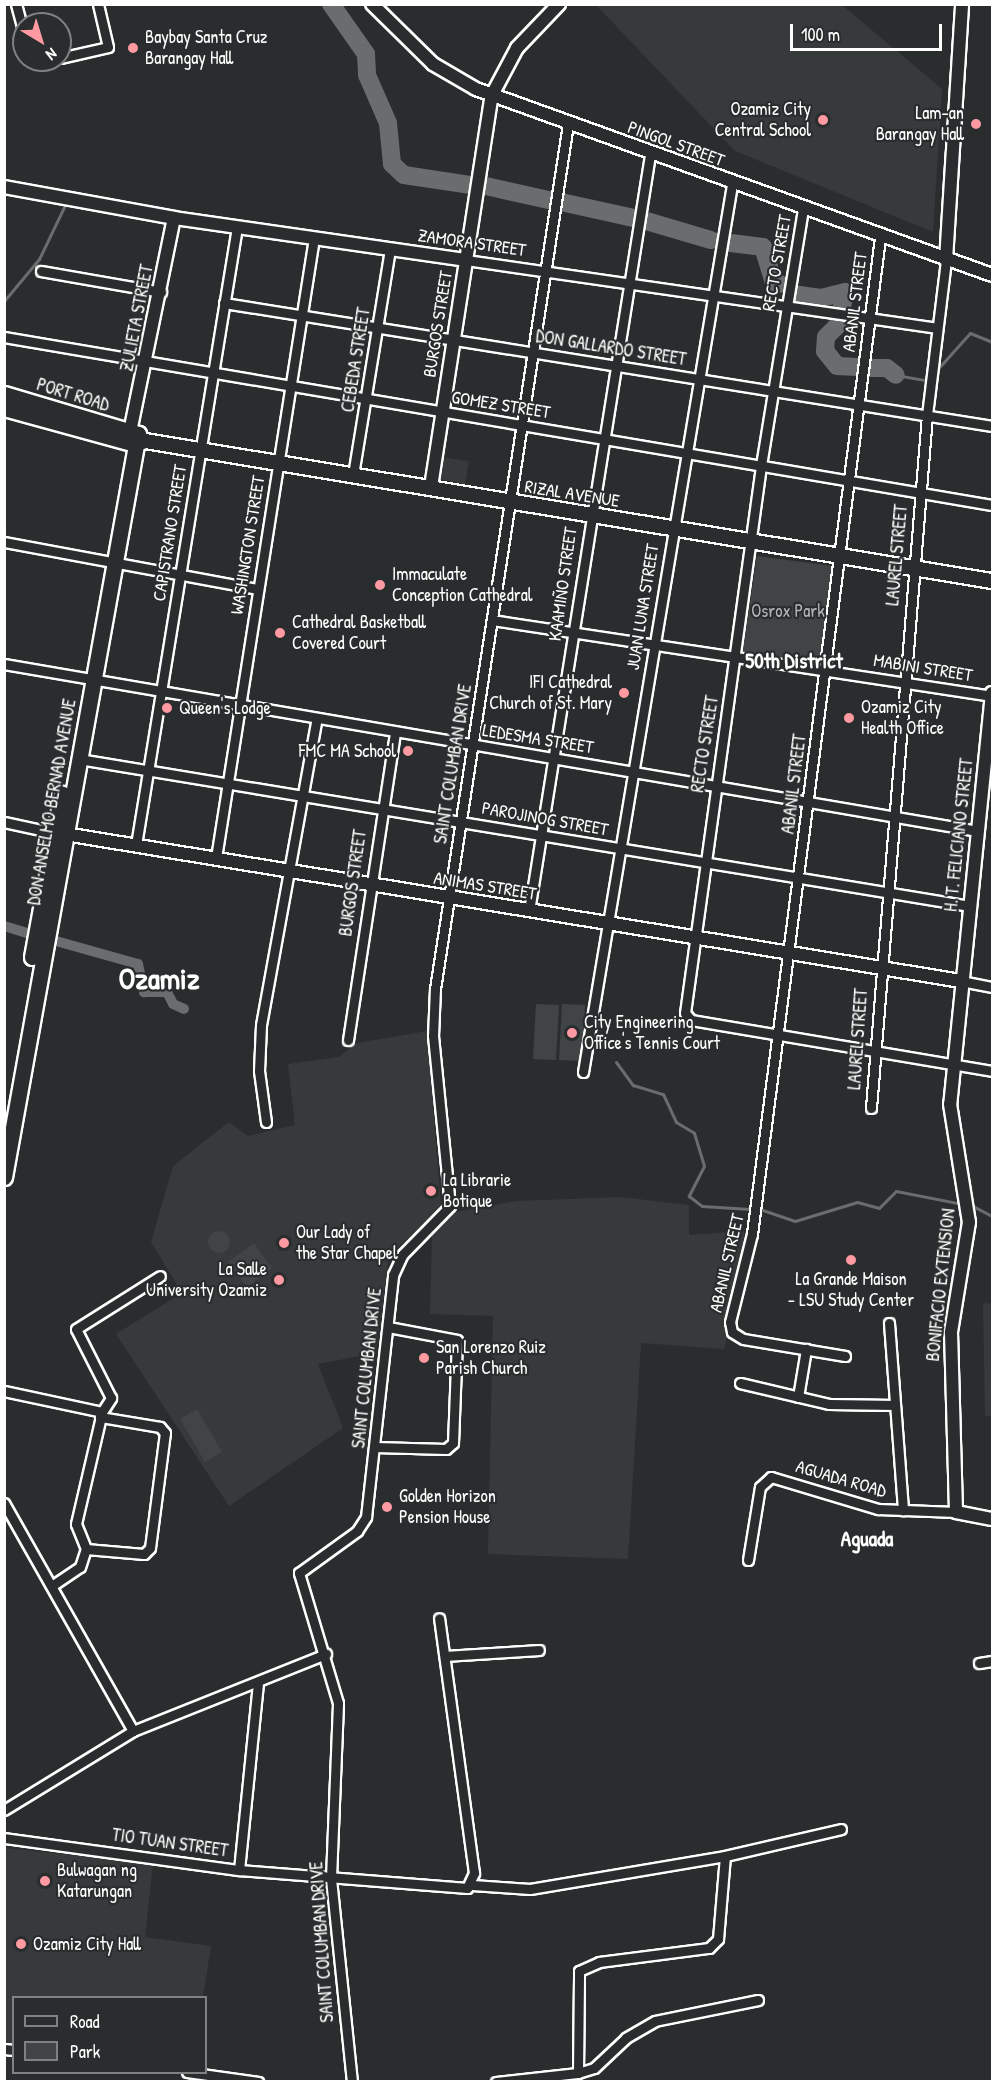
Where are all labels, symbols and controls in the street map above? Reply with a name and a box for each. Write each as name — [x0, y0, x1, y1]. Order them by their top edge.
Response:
north arrow — [12, 12, 72, 72]
scale bar — [793, 12, 944, 50]
text: 100 m — [801, 22, 840, 47]
place label: Baybay Santa Cruz Barangay Hall — [145, 27, 268, 70]
marker: Baybay Santa Cruz Barangay Hall — [126, 41, 140, 55]
text: N — [42, 43, 62, 66]
place label: Ozamiz City Central School — [715, 99, 811, 142]
place label: Lam-an Barangay Hall — [876, 103, 964, 146]
marker: Ozamiz City Central School — [816, 113, 830, 127]
street label: PINGOL STREET — [625, 117, 727, 171]
marker: Lam-an Barangay Hall — [969, 117, 983, 131]
street label: RECTO STREET — [758, 213, 796, 313]
street label: ZAMORA STREET — [417, 225, 527, 261]
street label: ABANIL STREET — [838, 251, 872, 353]
street label: ZULIETA STREET — [116, 263, 158, 373]
street label: BURGOS STREET — [419, 269, 457, 379]
street label: CEBEDA STREET — [337, 306, 375, 414]
street label: DON GALLARDO STREET — [534, 325, 688, 371]
street label: PORT ROAD — [34, 374, 112, 416]
street label: GOMEZ STREET — [450, 387, 552, 423]
street label: CAPISTRANO STREET — [149, 463, 191, 603]
street label: WASHINGTON STREET — [226, 474, 270, 616]
street label: RIZAL AVENUE — [523, 476, 621, 512]
street label: LAUREL STREET — [882, 503, 912, 607]
street label: KAAMIÑO STREET — [544, 526, 582, 642]
street label: JUAN LUNA STREET — [622, 542, 664, 672]
place label: Immaculate Conception Cathedral — [392, 564, 532, 606]
marker: Immaculate Conception Cathedral — [373, 578, 387, 592]
park label: Osrox Park — [751, 600, 825, 622]
place label: Cathedral Basketball Covered Court — [292, 612, 426, 654]
marker: Cathedral Basketball Covered Court — [273, 626, 287, 640]
district label: 50th District — [745, 648, 843, 674]
street label: MABINI STREET — [872, 650, 974, 686]
place label: IFI Cathedral Church of St. Mary — [489, 672, 612, 714]
street label: SAINT COLUMBAN DRIVE — [430, 683, 476, 845]
marker: IFI Cathedral Church of St. Mary — [617, 686, 631, 700]
street label: RECTO STREET — [687, 694, 723, 794]
street label: DON ANSELMO BERNAD AVENUE — [23, 697, 81, 907]
place label: Queen's Lodge — [179, 697, 271, 719]
place label: Ozamiz City Health Office — [861, 697, 944, 740]
marker: Queen's Lodge — [160, 701, 174, 715]
marker: Ozamiz City Health Office — [842, 711, 856, 725]
street label: LEDESMA STREET — [481, 720, 595, 758]
street label: ABANIL STREET — [777, 733, 811, 835]
place label: FMC MA School — [299, 740, 396, 762]
marker: FMC MA School — [401, 744, 415, 758]
street label: H. T. FELICIANO STREET — [940, 757, 978, 913]
street label: PAROJINOG STREET — [480, 797, 610, 841]
street label: BURGOS STREET — [335, 828, 371, 938]
street label: ANIMAS STREET — [432, 867, 538, 905]
district label: Ozamiz — [118, 960, 200, 996]
street label: LAUREL STREET — [844, 988, 872, 1090]
place label: City Engineering Office's Tennis Court — [584, 1012, 720, 1054]
marker: City Engineering Office's Tennis Court — [565, 1026, 579, 1040]
place label: La Librarie Botique — [443, 1170, 511, 1212]
marker: La Librarie Botique — [424, 1184, 438, 1198]
street label: BONIFACIO EXTENSION — [922, 1208, 960, 1362]
street label: ABANIL STREET — [705, 1212, 749, 1314]
place label: Our Lady of the Star Chapel — [296, 1222, 398, 1264]
marker: Our Lady of the Star Chapel — [277, 1236, 291, 1250]
marker: La Grande Maison - LSU Study Center — [844, 1253, 858, 1267]
place label: La Salle University Ozamiz — [146, 1259, 267, 1302]
place label: La Grande Maison - LSU Study Center — [788, 1269, 914, 1312]
marker: La Salle University Ozamiz — [272, 1273, 286, 1287]
street label: SAINT COLUMBAN DRIVE — [348, 1287, 386, 1449]
place label: San Lorenzo Ruiz Parish Church — [436, 1337, 546, 1380]
marker: San Lorenzo Ruiz Parish Church — [417, 1351, 431, 1365]
street label: AGUADA ROAD — [793, 1456, 889, 1502]
place label: Golden Horizon Pension House — [399, 1486, 496, 1528]
marker: Golden Horizon Pension House — [380, 1500, 394, 1514]
district label: Aguada — [841, 1526, 893, 1552]
street label: TIO TUAN STREET — [111, 1824, 229, 1862]
place label: Bulwagan ng Katarungan — [57, 1860, 137, 1902]
street label: SAINT COLUMBAN DRIVE — [306, 1861, 338, 2023]
marker: Bulwagan ng Katarungan — [38, 1874, 52, 1888]
place label: Ozamiz City Hall — [33, 1933, 141, 1955]
marker: Ozamiz City Hall — [14, 1937, 28, 1951]
legend — [12, 1996, 207, 2074]
text: Road — [70, 2009, 100, 2034]
text: Park — [70, 2039, 100, 2064]

